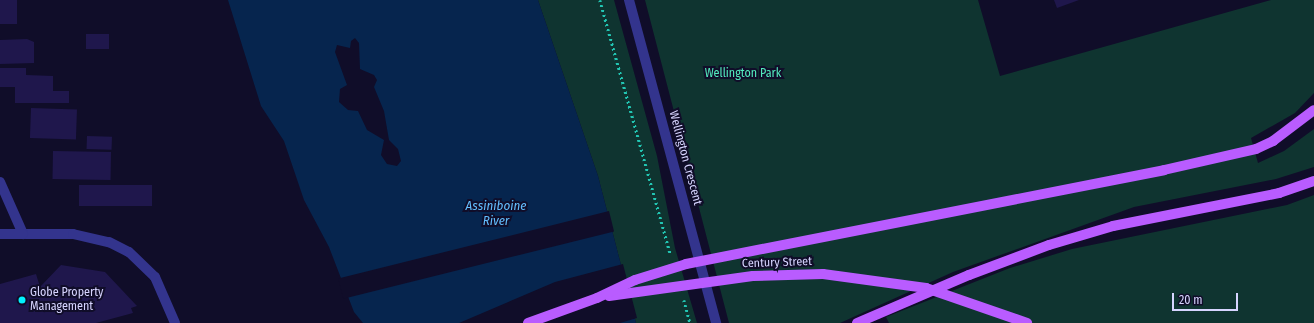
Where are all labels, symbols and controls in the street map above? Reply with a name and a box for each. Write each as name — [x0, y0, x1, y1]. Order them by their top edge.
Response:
park label: Wellington Park — [705, 67, 781, 81]
street label: Wellington Crescent — [665, 109, 705, 207]
water label: Assiniboine River — [466, 199, 526, 230]
street label: Century Street — [742, 255, 812, 271]
scale bar — [1174, 285, 1240, 311]
place label: Globe Property Management — [30, 286, 103, 314]
text: 20 m — [1179, 293, 1203, 307]
marker: Globe Property Management — [17, 295, 27, 305]

